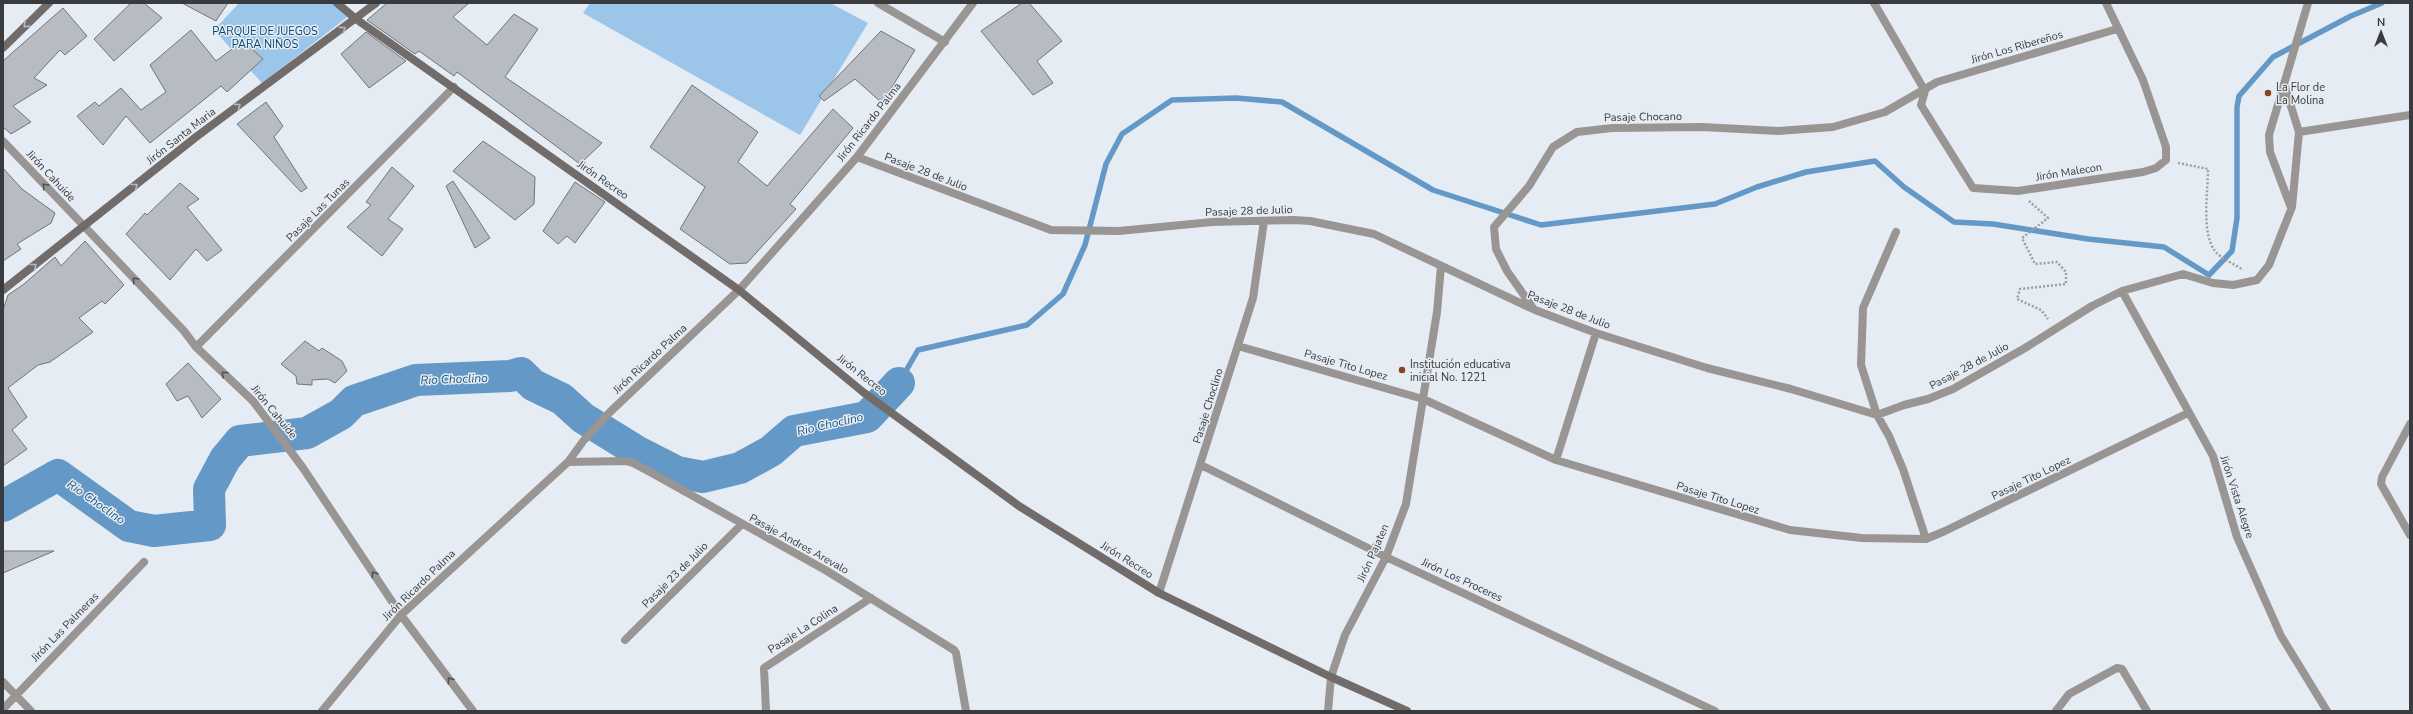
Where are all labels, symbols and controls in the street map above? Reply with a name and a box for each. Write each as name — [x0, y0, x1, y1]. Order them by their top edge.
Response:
north arrow — [2361, 12, 2401, 52]
text: N — [2377, 15, 2385, 30]
one-way arrow — [23, 20, 31, 28]
park label: PARQUE DE JUEGOS PARA NIÑOS — [212, 24, 318, 52]
one-way arrow — [339, 26, 346, 34]
street label: Jirón Los Ribereños — [1968, 27, 2065, 68]
street label: Jirón Ricardo Palma — [833, 79, 905, 165]
place label: La Flor de La Molina — [2276, 80, 2325, 108]
marker: La Flor de La Molina — [2263, 88, 2273, 98]
street label: Jirón Santa Maria — [142, 104, 219, 168]
one-way arrow — [234, 104, 241, 111]
street label: Pasaje Chocano — [1604, 109, 1682, 125]
street label: Jirón Cahuide — [23, 146, 79, 205]
street label: Pasaje 28 de Julio — [882, 149, 970, 195]
street label: Jirón Recreo — [574, 156, 632, 203]
street label: Jirón Malecon — [2034, 159, 2103, 185]
street label: Pasaje Las Tunas — [283, 175, 353, 245]
one-way arrow — [42, 183, 50, 191]
one-way arrow — [131, 183, 138, 190]
street label: Pasaje 28 de Julio — [1205, 202, 1293, 220]
one-way arrow — [29, 264, 36, 271]
one-way arrow — [132, 277, 140, 285]
street label: Pasaje 28 de Julio — [1525, 287, 1613, 333]
street label: Jirón Ricardo Palma — [609, 321, 690, 398]
street label: Pasaje 28 de Julio — [1927, 339, 2011, 393]
street label: Pasaje Tito Lopez — [1302, 346, 1390, 384]
street label: Jirón Recreo — [833, 350, 890, 399]
place label: Institución educativa inicial No. 1221 — [1410, 357, 1511, 385]
marker: Institución educativa inicial No. 1221 — [1397, 365, 1407, 375]
street label: Pasaje Choclino — [1189, 367, 1227, 445]
water label: Rio Choclino — [420, 370, 488, 388]
one-way arrow — [221, 371, 229, 379]
street label: Jirón Cahuide — [247, 381, 301, 442]
water label: Rio Choclino — [795, 409, 865, 439]
street label: Pasaje Tito Lopez — [1989, 452, 2073, 504]
street label: Jirón Vista Alegre — [2216, 453, 2258, 540]
water label: Rio Choclino — [64, 476, 129, 528]
street label: Pasaje Tito Lopez — [1675, 478, 1761, 518]
street label: Pasaje Andres Arevalo — [746, 510, 852, 578]
street label: Jirón Pajaten — [1353, 522, 1392, 585]
street label: Jirón Recreo — [1097, 537, 1156, 582]
street label: Pasaje 23 de Julio — [639, 539, 711, 611]
street label: Jirón Ricardo Palma — [378, 546, 459, 625]
street label: Jirón Los Proceres — [1418, 554, 1505, 605]
one-way arrow — [371, 571, 379, 578]
street label: Jirón Las Palmeras — [27, 589, 102, 666]
street label: Pasaje La Colina — [765, 601, 841, 657]
one-way arrow — [448, 677, 455, 684]

